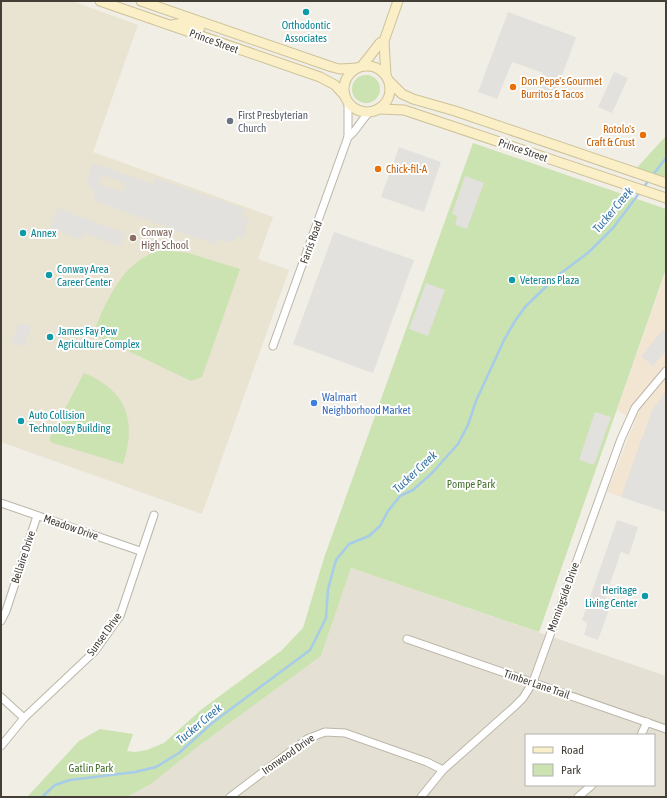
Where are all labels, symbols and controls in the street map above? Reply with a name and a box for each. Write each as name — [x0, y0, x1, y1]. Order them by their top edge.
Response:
marker: Orthodontic Associates — [301, 7, 311, 17]
place label: Orthodontic Associates — [282, 19, 331, 44]
street label: Prince Street — [188, 27, 240, 55]
place label: Don Pepe's Gourmet Burritos & Tacos — [521, 75, 602, 100]
marker: Don Pepe's Gourmet Burritos & Tacos — [508, 82, 518, 92]
place label: First Presbyterian Church — [238, 109, 308, 134]
marker: First Presbyterian Church — [225, 116, 235, 126]
place label: Rotolo's Craft & Crust — [586, 123, 635, 148]
marker: Rotolo's Craft & Crust — [638, 130, 648, 140]
street label: Prince Street — [497, 136, 549, 164]
place label: Chick-fil-A — [386, 163, 428, 175]
marker: Chick-fil-A — [373, 164, 383, 174]
water label: Tucker Creek — [590, 184, 637, 236]
street label: Farris Road — [298, 219, 324, 265]
place label: Conway High School — [141, 226, 189, 251]
place label: Annex — [31, 227, 57, 239]
marker: Annex — [18, 228, 28, 238]
marker: Conway High School — [128, 233, 138, 243]
place label: Conway Area Career Center — [57, 263, 112, 288]
marker: Conway Area Career Center — [44, 270, 54, 280]
place label: Veterans Plaza — [520, 274, 579, 286]
marker: Veterans Plaza — [507, 275, 517, 285]
place label: James Fay Pew Agriculture Complex — [58, 325, 140, 350]
marker: James Fay Pew Agriculture Complex — [45, 332, 55, 342]
place label: Walmart Neighborhood Market — [322, 391, 411, 416]
marker: Walmart Neighborhood Market — [309, 398, 319, 408]
place label: Auto Collision Technology Building — [29, 409, 111, 434]
marker: Auto Collision Technology Building — [16, 416, 26, 426]
water label: Tucker Creek — [390, 448, 440, 496]
park label: Pompe Park — [447, 478, 495, 490]
street label: Meadow Drive — [42, 512, 100, 542]
street label: Bellaire Drive — [9, 529, 37, 585]
street label: Morningside Drive — [545, 561, 581, 633]
place label: Heritage Living Center — [585, 584, 638, 609]
marker: Heritage Living Center — [640, 591, 650, 601]
street label: Sunset Drive — [84, 610, 124, 658]
street label: Timber Lane Trail — [502, 667, 572, 701]
water label: Tucker Creek — [173, 700, 225, 747]
street label: Ironwood Drive — [259, 731, 317, 777]
legend — [525, 734, 655, 786]
text: Road — [561, 743, 584, 757]
park label: Gatlin Park — [69, 762, 114, 774]
text: Park — [561, 763, 582, 777]

